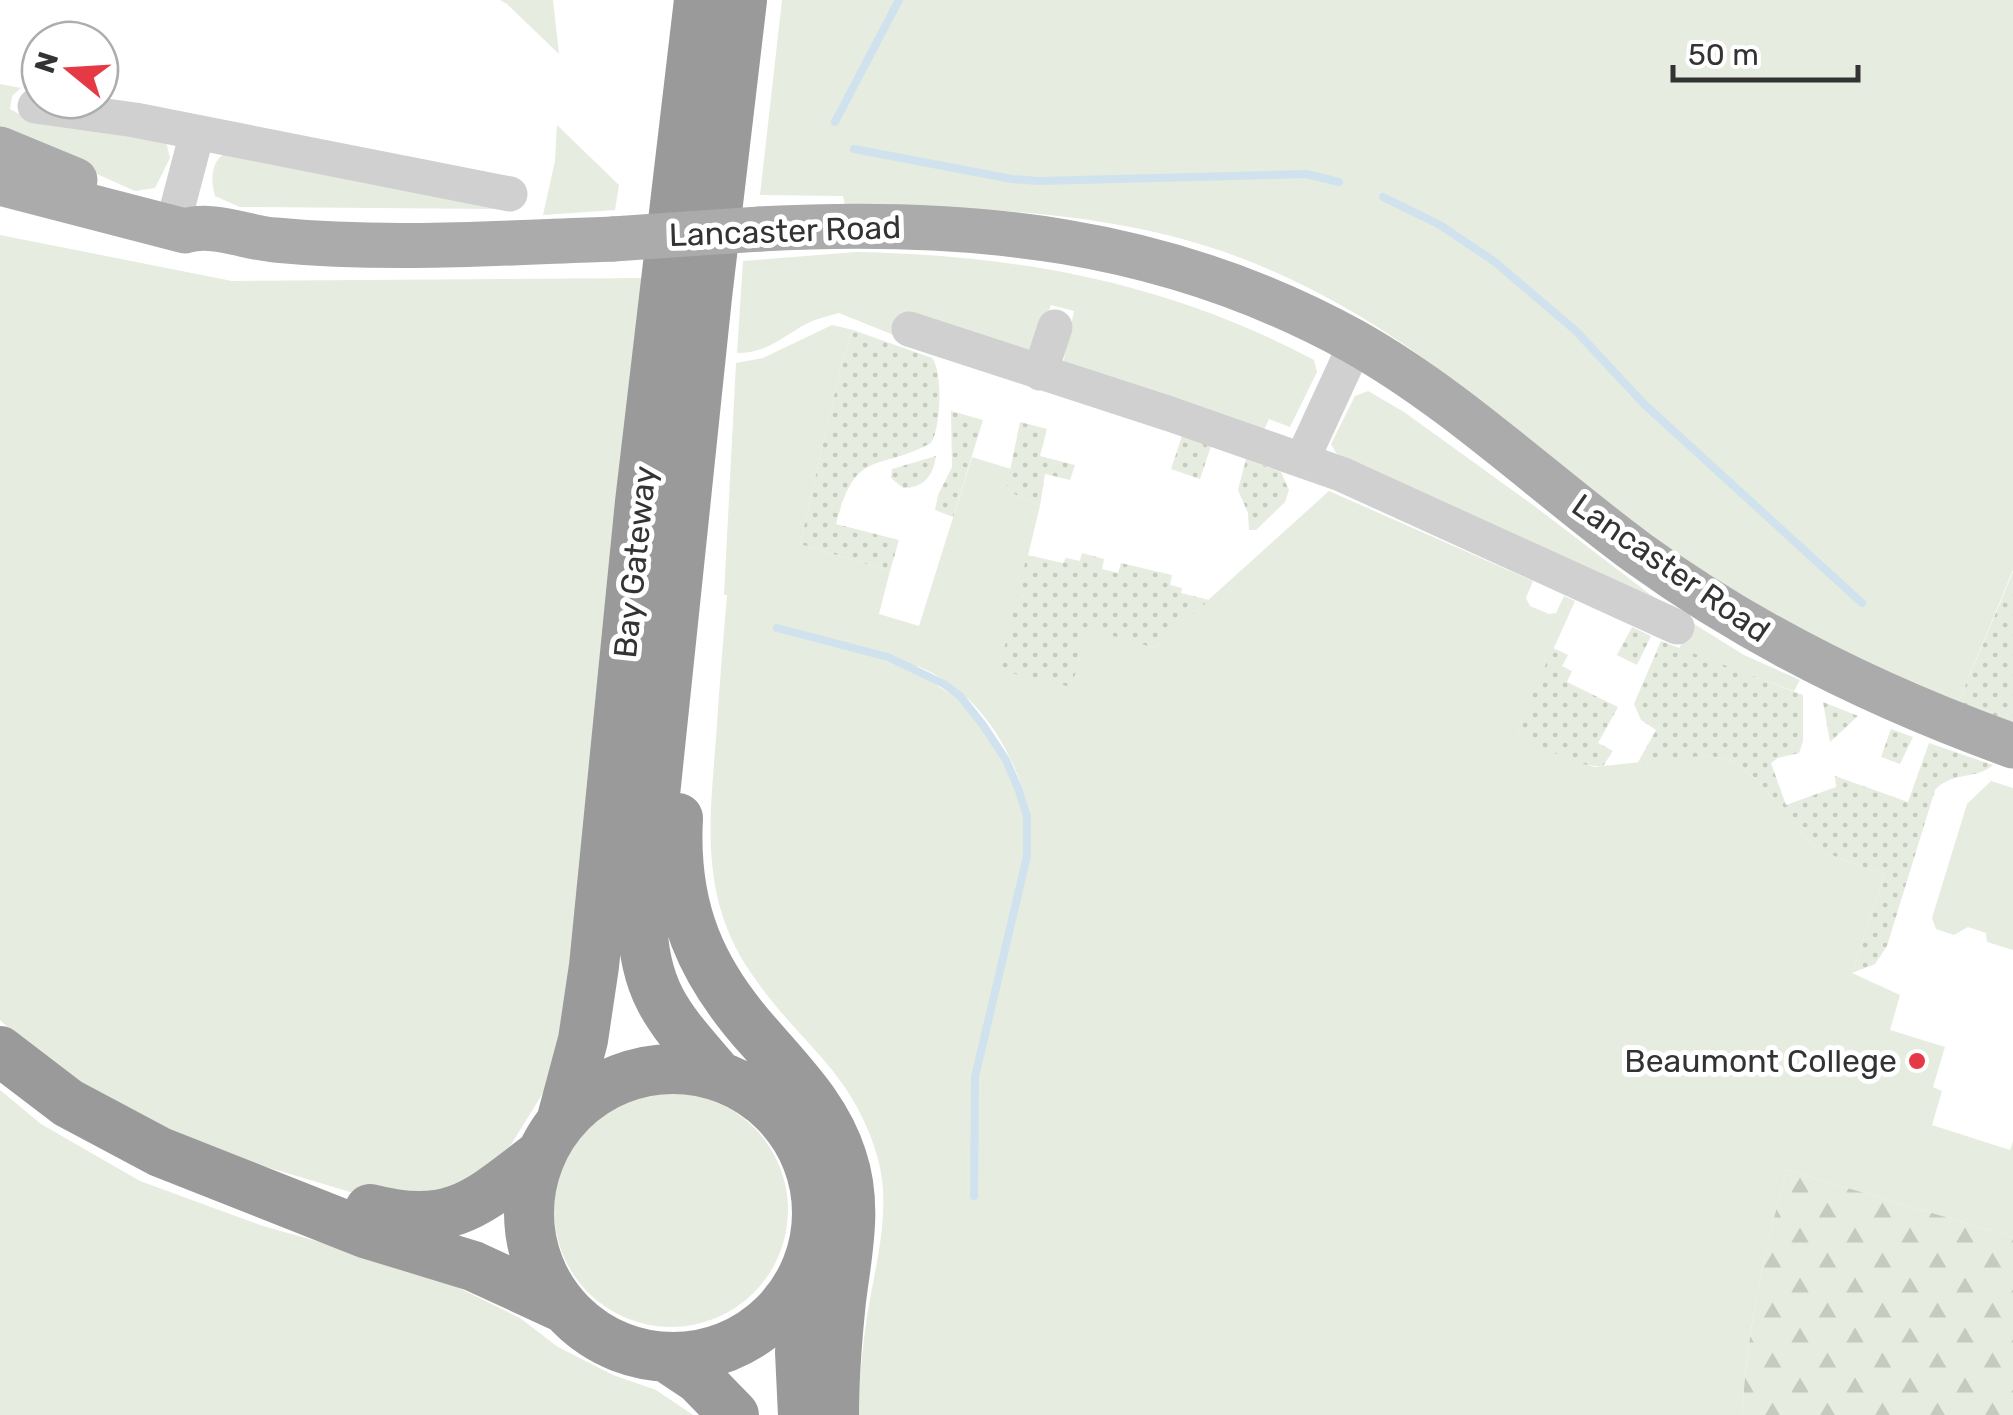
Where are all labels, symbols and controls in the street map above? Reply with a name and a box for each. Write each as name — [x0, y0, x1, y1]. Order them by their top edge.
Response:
north arrow — [20, 20, 120, 120]
scale bar — [1673, 20, 1858, 82]
text: 50 m — [1688, 37, 1759, 73]
text: N — [28, 48, 66, 77]
street label: Lancaster Road — [668, 208, 902, 254]
street label: Bay Gateway — [606, 464, 664, 660]
street label: Lancaster Road — [1565, 486, 1777, 650]
place label: Beaumont College — [1624, 1042, 1897, 1080]
marker: Beaumont College — [1906, 1050, 1928, 1072]

